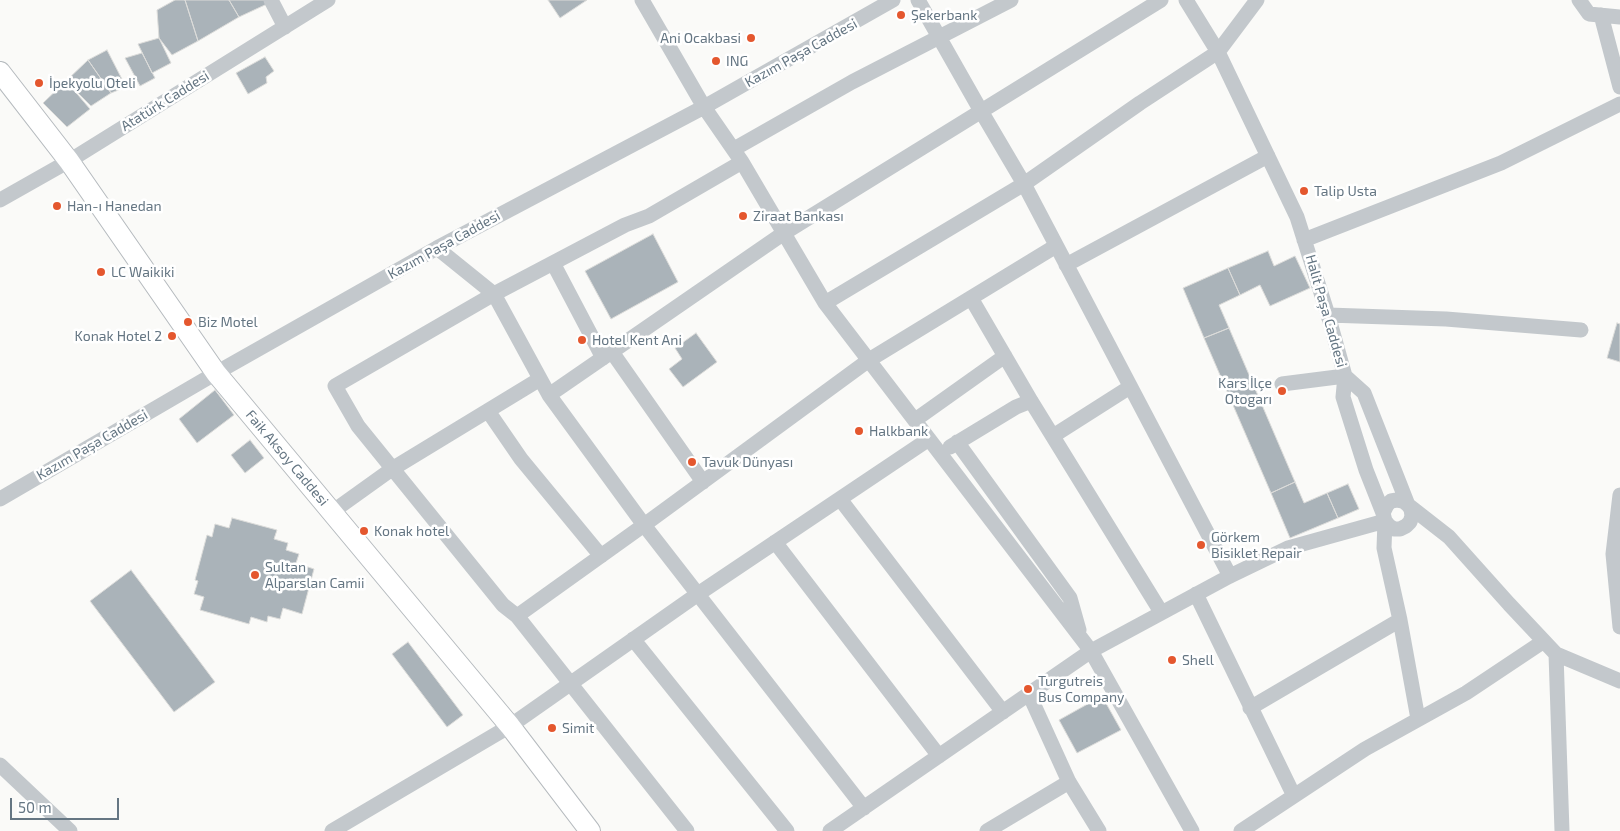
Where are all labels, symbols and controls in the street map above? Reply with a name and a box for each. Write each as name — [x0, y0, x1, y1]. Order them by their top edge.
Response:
place label: Şekerbank — [911, 7, 977, 23]
marker: Şekerbank — [895, 9, 907, 21]
street label: Kazım Paşa Caddesi — [742, 15, 860, 91]
place label: Ani Ocakbasi — [660, 30, 741, 46]
marker: Ani Ocakbasi — [745, 32, 757, 44]
place label: ING — [726, 53, 748, 69]
marker: ING — [710, 55, 722, 67]
street label: Atatürk Caddesi — [118, 67, 212, 135]
place label: İpekyolu Oteli — [49, 75, 136, 91]
marker: İpekyolu Oteli — [33, 77, 45, 89]
place label: Talip Usta — [1314, 183, 1377, 199]
marker: Talip Usta — [1298, 185, 1310, 197]
place label: Han-ı Hanedan — [67, 198, 162, 214]
marker: Han-ı Hanedan — [51, 200, 63, 212]
street label: Kazım Paşa Caddesi — [385, 207, 503, 283]
place label: Ziraat Bankası — [753, 208, 844, 224]
marker: Ziraat Bankası — [737, 210, 749, 222]
street label: Halit Paşa Caddesi — [1302, 253, 1350, 369]
place label: LC Waikiki — [111, 264, 175, 280]
marker: LC Waikiki — [95, 266, 107, 278]
place label: Biz Motel — [198, 314, 258, 330]
marker: Biz Motel — [182, 316, 194, 328]
place label: Konak Hotel 2 — [75, 328, 162, 344]
marker: Konak Hotel 2 — [166, 330, 178, 342]
place label: Hotel Kent Ani — [592, 332, 682, 348]
marker: Hotel Kent Ani — [576, 334, 588, 346]
place label: Kars İlçe Otogarı — [1218, 375, 1272, 408]
marker: Kars İlçe Otogarı — [1276, 385, 1288, 397]
street label: Kazım Paşa Caddesi — [33, 406, 151, 484]
street label: Faik Aksoy Caddesi — [242, 407, 332, 509]
place label: Halkbank — [869, 423, 928, 439]
marker: Halkbank — [853, 425, 865, 437]
place label: Tavuk Dünyası — [702, 454, 793, 470]
marker: Tavuk Dünyası — [686, 456, 698, 468]
place label: Konak hotel — [374, 523, 449, 539]
marker: Konak hotel — [358, 525, 370, 537]
place label: Görkem Bisiklet Repair — [1211, 529, 1302, 562]
marker: Görkem Bisiklet Repair — [1195, 539, 1207, 551]
place label: Sultan Alparslan Camii — [265, 559, 364, 592]
marker: Sultan Alparslan Camii — [249, 569, 261, 581]
place label: Shell — [1182, 652, 1214, 668]
marker: Shell — [1166, 654, 1178, 666]
place label: Turgutreis Bus Company — [1038, 673, 1124, 706]
marker: Turgutreis Bus Company — [1022, 683, 1034, 695]
place label: Simit — [562, 720, 594, 736]
marker: Simit — [546, 722, 558, 734]
scale bar — [12, 788, 121, 820]
text: 50 m — [18, 798, 52, 816]

